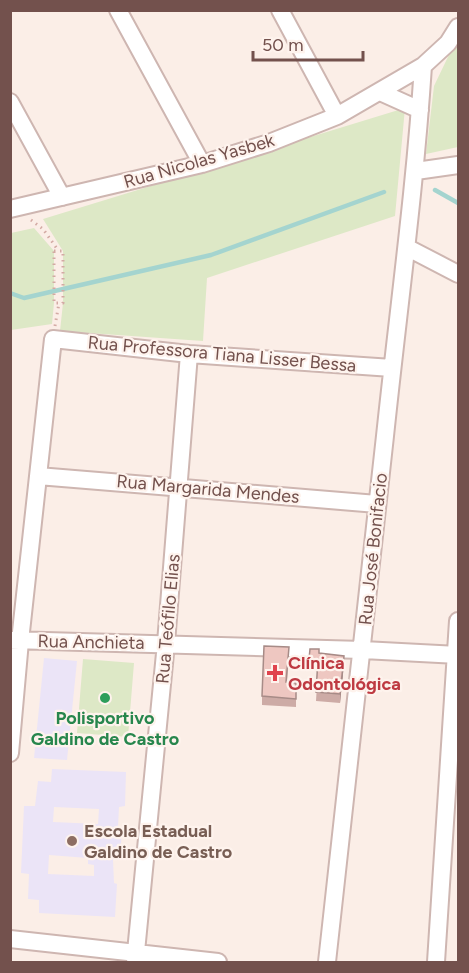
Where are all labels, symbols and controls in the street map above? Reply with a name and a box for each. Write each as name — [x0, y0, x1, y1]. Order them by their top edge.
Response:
scale bar — [253, 24, 362, 62]
text: 50 m — [262, 34, 304, 56]
street label: Rua Nicolas Yasbek — [121, 129, 277, 193]
street label: Rua Professora Tiana Lisser Bessa — [87, 331, 357, 377]
street label: Rua Margarida Mendes — [116, 470, 300, 508]
street label: Rua José Bonifacio — [354, 472, 392, 626]
street label: Rua Teófilo Elias — [151, 553, 185, 685]
street label: Rua Anchieta — [37, 630, 145, 654]
place label: Clínica Odontológica — [288, 652, 401, 695]
marker: Clínica Odontológica — [266, 664, 284, 682]
marker: Polisportivo Galdino de Castro — [98, 691, 112, 705]
place label: Polisportivo Galdino de Castro — [31, 707, 179, 750]
place label: Escola Estadual Galdino de Castro — [84, 820, 232, 863]
marker: Escola Estadual Galdino de Castro — [65, 834, 79, 848]

